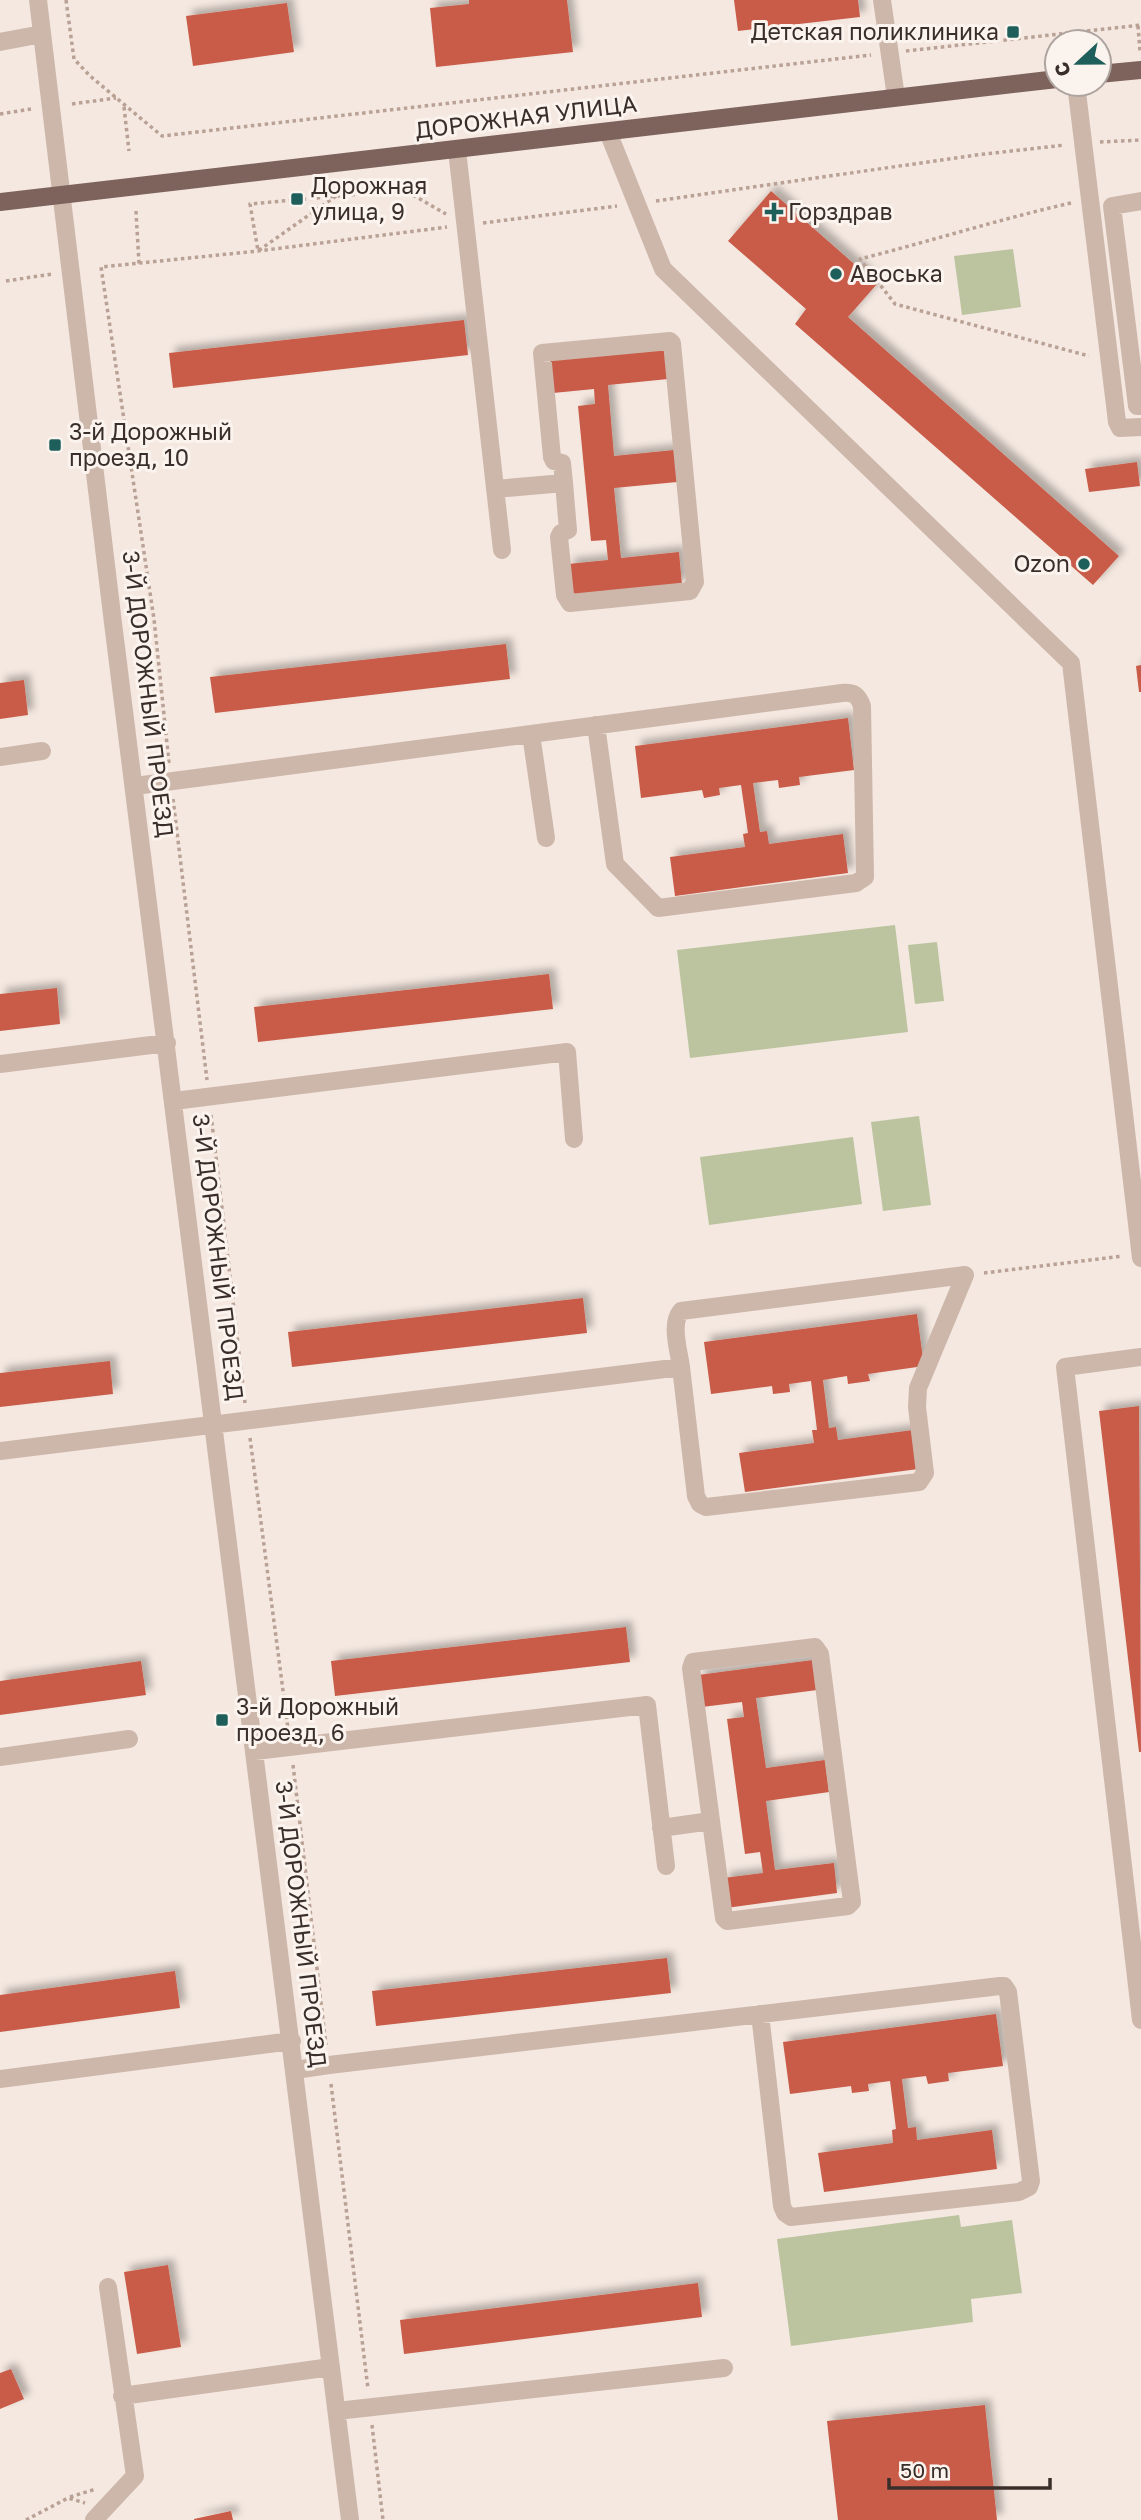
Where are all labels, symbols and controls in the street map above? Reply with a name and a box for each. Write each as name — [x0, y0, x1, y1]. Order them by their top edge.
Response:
place label: Детская поликлиника — [751, 17, 999, 45]
marker: Детская поликлиника — [1005, 24, 1021, 40]
north arrow — [1043, 28, 1113, 98]
text: С — [1049, 59, 1075, 80]
street label: ДОРОЖНАЯ УЛИЦА — [413, 89, 638, 144]
place label: Дорожная улица, 9 — [311, 171, 427, 225]
marker: Дорожная улица, 9 — [289, 191, 305, 207]
place label: Горздрав — [788, 197, 892, 225]
marker: Горздрав — [766, 204, 782, 220]
place label: Авоська — [850, 259, 943, 287]
marker: Авоська — [828, 266, 844, 282]
place label: 3-й Дорожный проезд, 10 — [69, 417, 232, 471]
marker: 3-й Дорожный проезд, 10 — [47, 437, 63, 453]
street label: 3-Й ДОРОЖНЫЙ ПРОЕЗД — [118, 549, 181, 839]
place label: Ozon — [1014, 549, 1070, 577]
marker: Ozon — [1076, 556, 1092, 572]
street label: 3-Й ДОРОЖНЫЙ ПРОЕЗД — [188, 1112, 251, 1402]
place label: 3-й Дорожный проезд, 6 — [236, 1692, 399, 1746]
marker: 3-й Дорожный проезд, 6 — [214, 1712, 230, 1728]
street label: 3-Й ДОРОЖНЫЙ ПРОЕЗД — [271, 1779, 334, 2069]
scale bar — [889, 2446, 1050, 2490]
text: 50 m — [900, 2457, 949, 2483]

